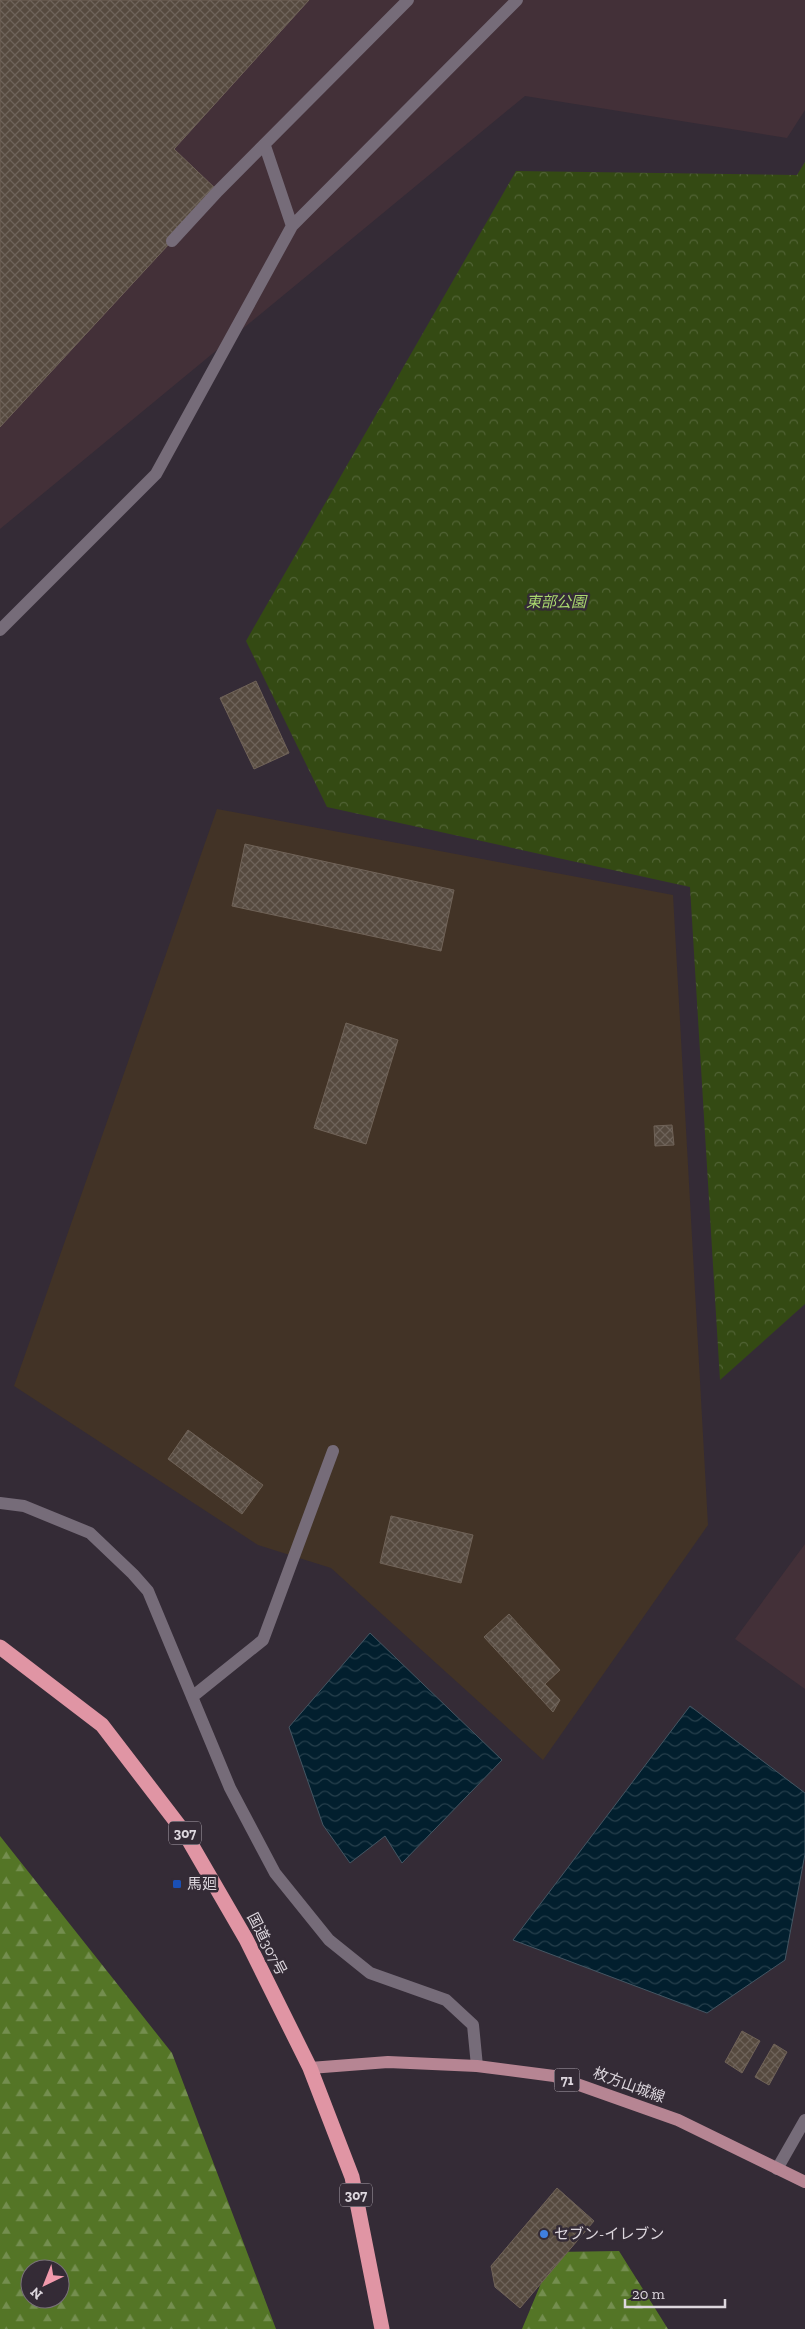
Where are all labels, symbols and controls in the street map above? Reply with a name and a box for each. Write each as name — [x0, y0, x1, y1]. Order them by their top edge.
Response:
park label: 東部公園 — [526, 593, 588, 611]
road number: 307 — [169, 1822, 201, 1845]
place label: 馬廻 — [187, 1875, 217, 1893]
marker: 馬廻 — [171, 1878, 183, 1890]
street label: 国道307号 — [244, 1910, 290, 1978]
street label: 枚方山城線 — [591, 2064, 667, 2106]
road number: 71 — [554, 2068, 580, 2092]
road number: 307 — [340, 2184, 372, 2206]
place label: セブン-イレブン — [554, 2225, 664, 2243]
marker: セブン-イレブン — [538, 2228, 550, 2240]
north arrow — [20, 2259, 70, 2309]
scale bar — [625, 2276, 725, 2308]
text: N — [27, 2283, 46, 2303]
text: 20 m — [632, 2285, 665, 2303]

